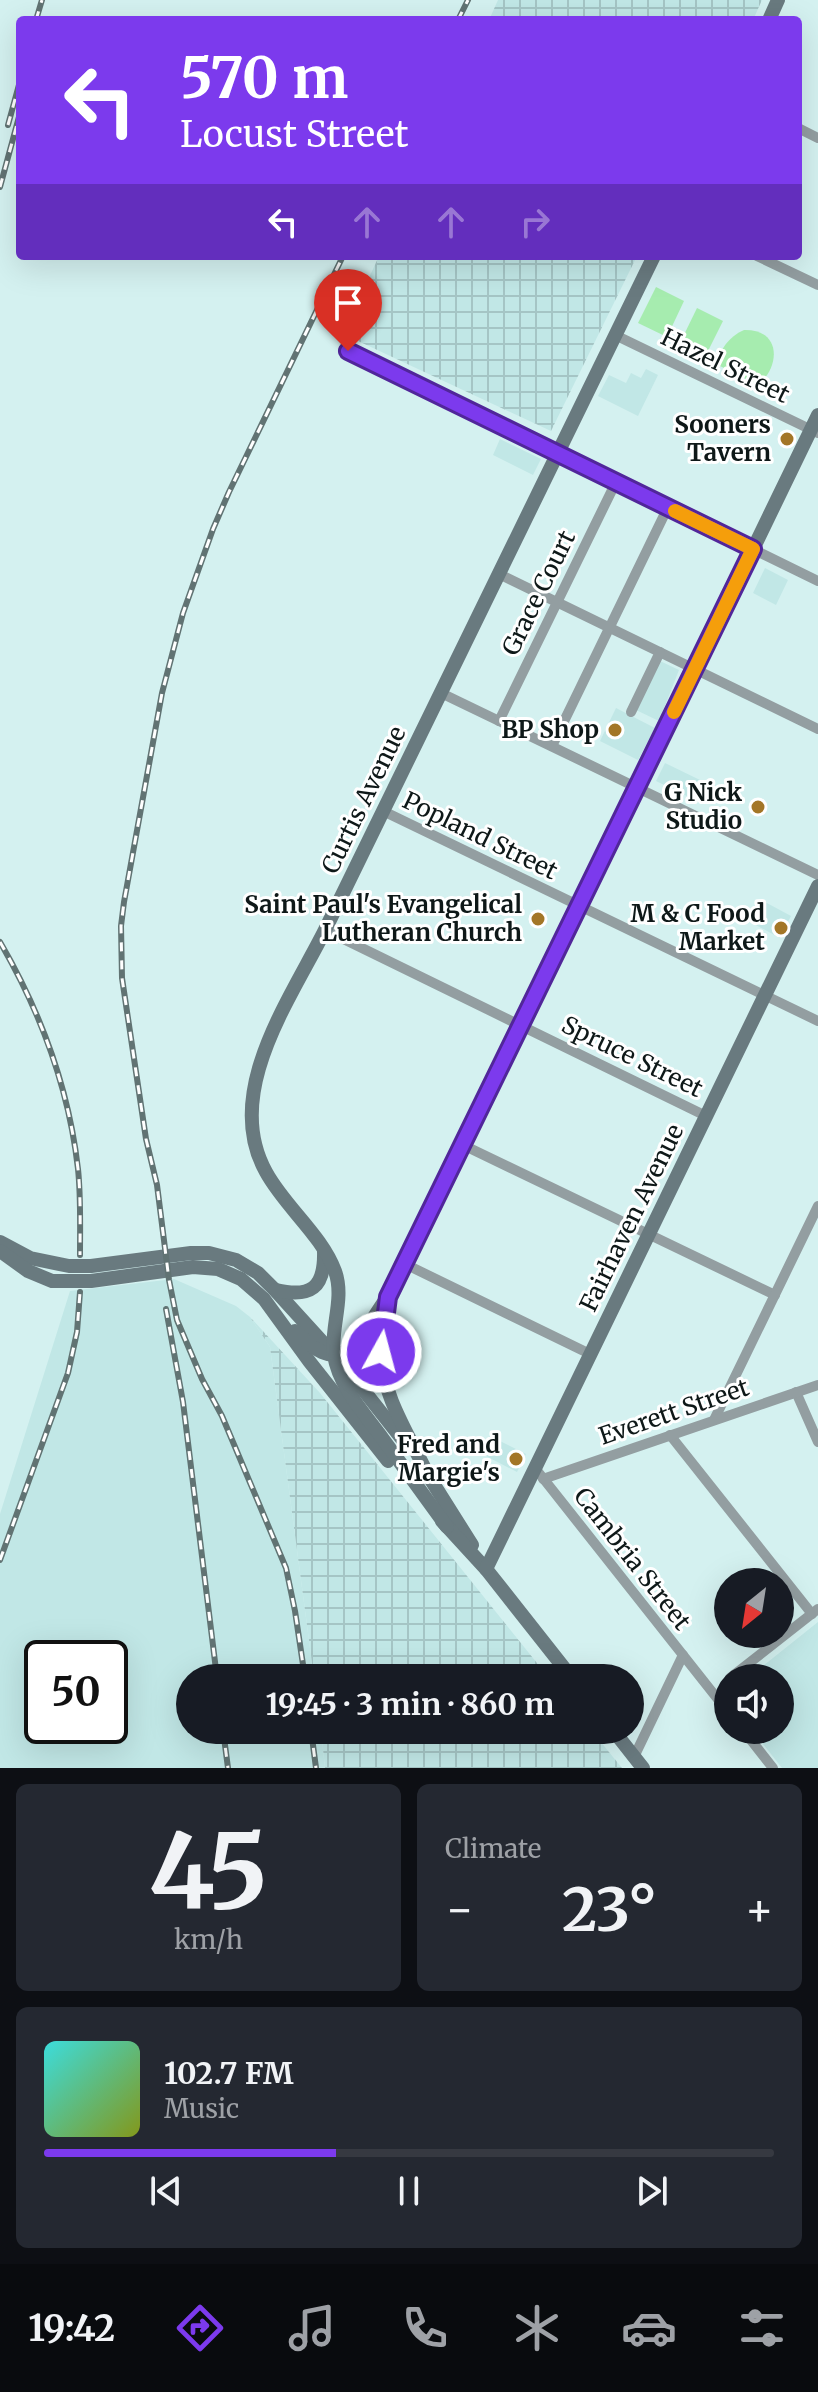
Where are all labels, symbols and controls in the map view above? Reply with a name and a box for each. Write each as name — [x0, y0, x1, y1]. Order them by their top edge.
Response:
text: 570 m — [180, 43, 348, 113]
icon: left — [48, 48, 152, 152]
text: Locust Street — [180, 112, 409, 157]
icon: left — [261, 200, 305, 244]
icon: ahead — [345, 200, 389, 244]
icon: ahead — [429, 200, 473, 244]
icon: right — [513, 200, 557, 244]
pin — [314, 269, 382, 351]
icon: arrive — [326, 281, 370, 325]
street label: Hazel Street — [656, 321, 795, 410]
place label: Sooners Tavern — [674, 409, 771, 468]
marker: Sooners Tavern — [778, 430, 796, 448]
street label: Grace Court — [495, 525, 582, 660]
place label: BP Shop — [501, 714, 599, 745]
street label: Curtis Avenue — [315, 721, 413, 879]
marker: BP Shop — [606, 721, 624, 739]
place label: G Nick Studio — [664, 777, 742, 836]
street label: Popland Street — [398, 785, 563, 887]
marker: G Nick Studio — [749, 798, 767, 816]
place label: Saint Paul's Evangelical Lutheran Church — [244, 889, 522, 948]
place label: M & C Food Market — [631, 898, 765, 957]
marker: Saint Paul's Evangelical Lutheran Church — [529, 910, 547, 928]
marker: M & C Food Market — [772, 919, 790, 937]
street label: Spruce Street — [557, 1009, 708, 1104]
street label: Fairhaven Avenue — [573, 1119, 690, 1317]
position arrow — [339, 1310, 423, 1394]
street label: Everett Street — [595, 1371, 753, 1452]
place label: Fred and Margie's — [397, 1429, 500, 1488]
marker: Fred and Margie's — [507, 1450, 525, 1468]
street label: Cambria Street — [567, 1481, 698, 1637]
north arrow — [714, 1568, 794, 1648]
map controls — [714, 1568, 794, 1744]
speed limit sign: 50 — [24, 1640, 128, 1744]
button: sound — [714, 1664, 794, 1744]
text: 19:45 · 3 min · 860 m — [266, 1685, 554, 1723]
text: 45 — [149, 1806, 268, 1936]
text: Climate — [445, 1832, 541, 1865]
text: 23° — [562, 1872, 657, 1947]
text: − — [445, 1882, 474, 1937]
text: + — [745, 1882, 774, 1937]
text: km/h — [174, 1923, 243, 1956]
text: 102.7 FM — [164, 2054, 293, 2092]
text: Music — [164, 2092, 239, 2125]
icon: previous — [144, 2169, 188, 2213]
icon: pause — [387, 2169, 431, 2213]
icon: next — [630, 2169, 674, 2213]
icon: directions — [172, 2300, 228, 2356]
icon: music — [284, 2300, 340, 2356]
icon: phone — [397, 2300, 453, 2356]
icon: climate — [509, 2300, 565, 2356]
icon: car — [621, 2300, 677, 2356]
icon: filters — [734, 2300, 790, 2356]
text: 19:42 — [28, 2306, 115, 2351]

